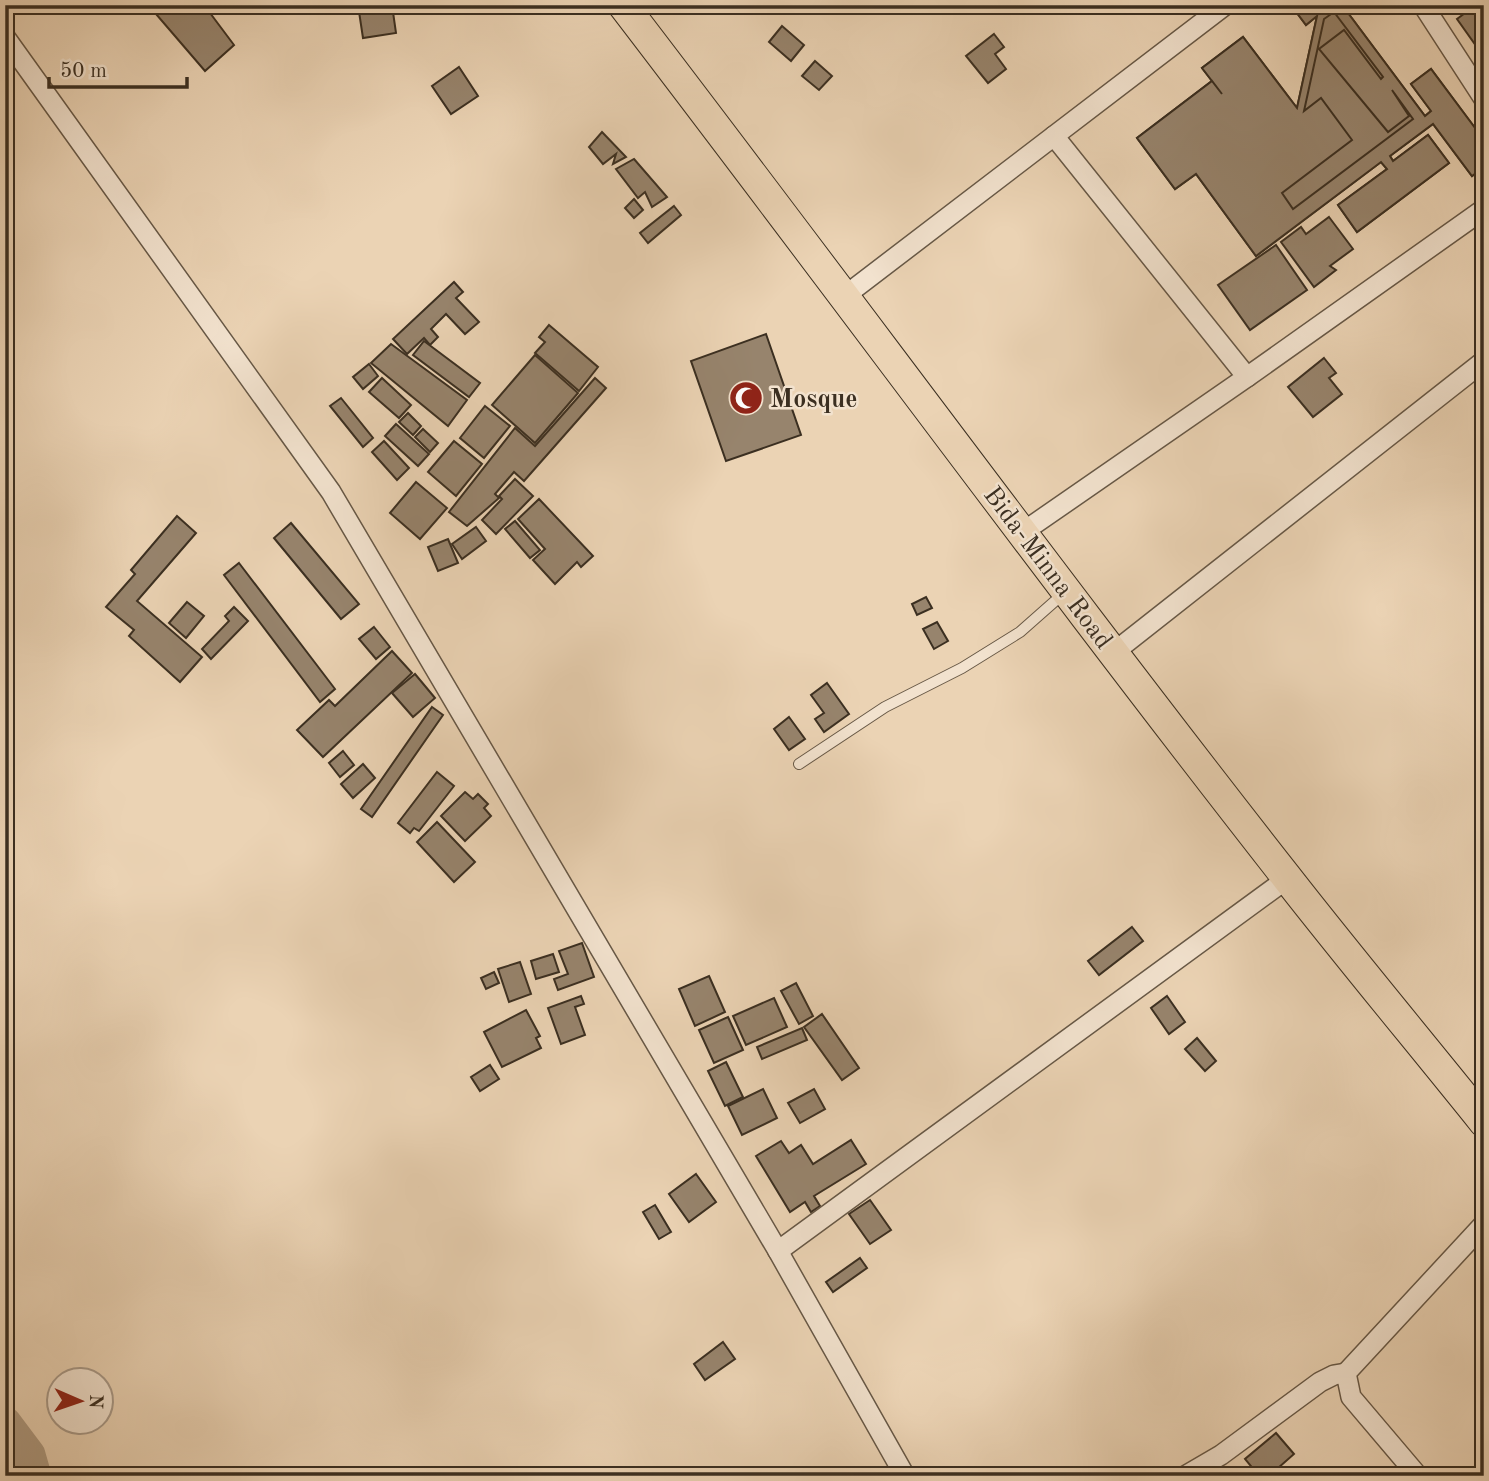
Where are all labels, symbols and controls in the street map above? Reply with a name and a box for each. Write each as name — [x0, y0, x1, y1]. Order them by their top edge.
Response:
scale bar — [49, 46, 187, 90]
text: 50 m — [60, 61, 107, 82]
mosque icon: Mosque — [727, 379, 765, 417]
place label: Mosque — [770, 387, 858, 413]
street label: Bida-Minna Road — [978, 482, 1117, 654]
north arrow — [46, 1366, 116, 1436]
text: N — [85, 1394, 104, 1410]

